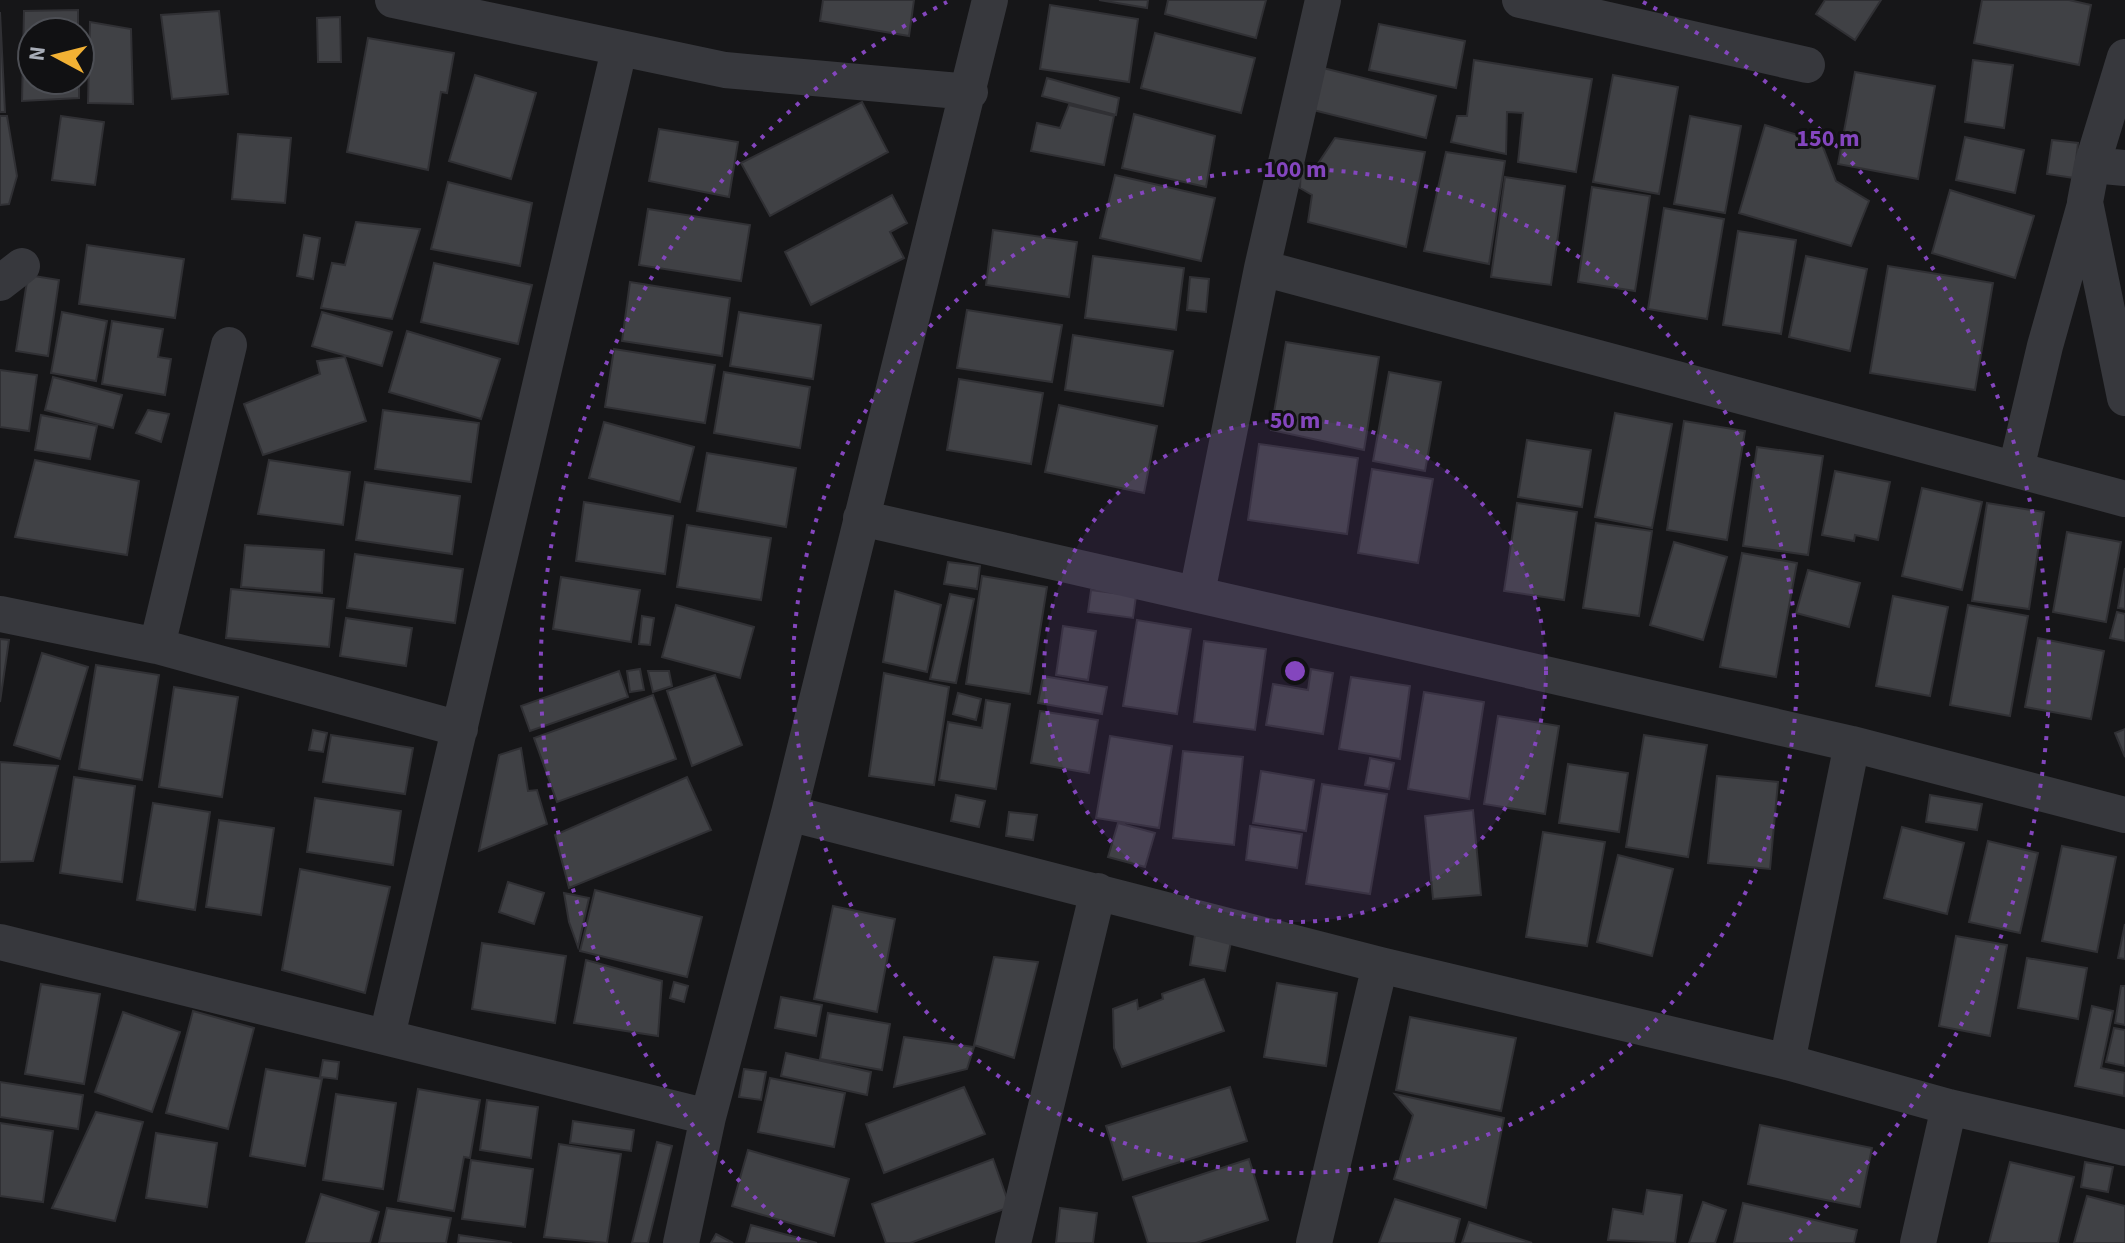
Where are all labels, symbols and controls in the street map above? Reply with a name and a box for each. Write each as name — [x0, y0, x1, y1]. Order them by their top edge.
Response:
north arrow — [16, 16, 96, 96]
text: N — [20, 44, 54, 63]
text: 150 m — [1796, 121, 1860, 156]
text: 100 m — [1263, 152, 1327, 187]
text: 50 m — [1270, 403, 1320, 438]
centre of rings — [1281, 657, 1309, 685]

